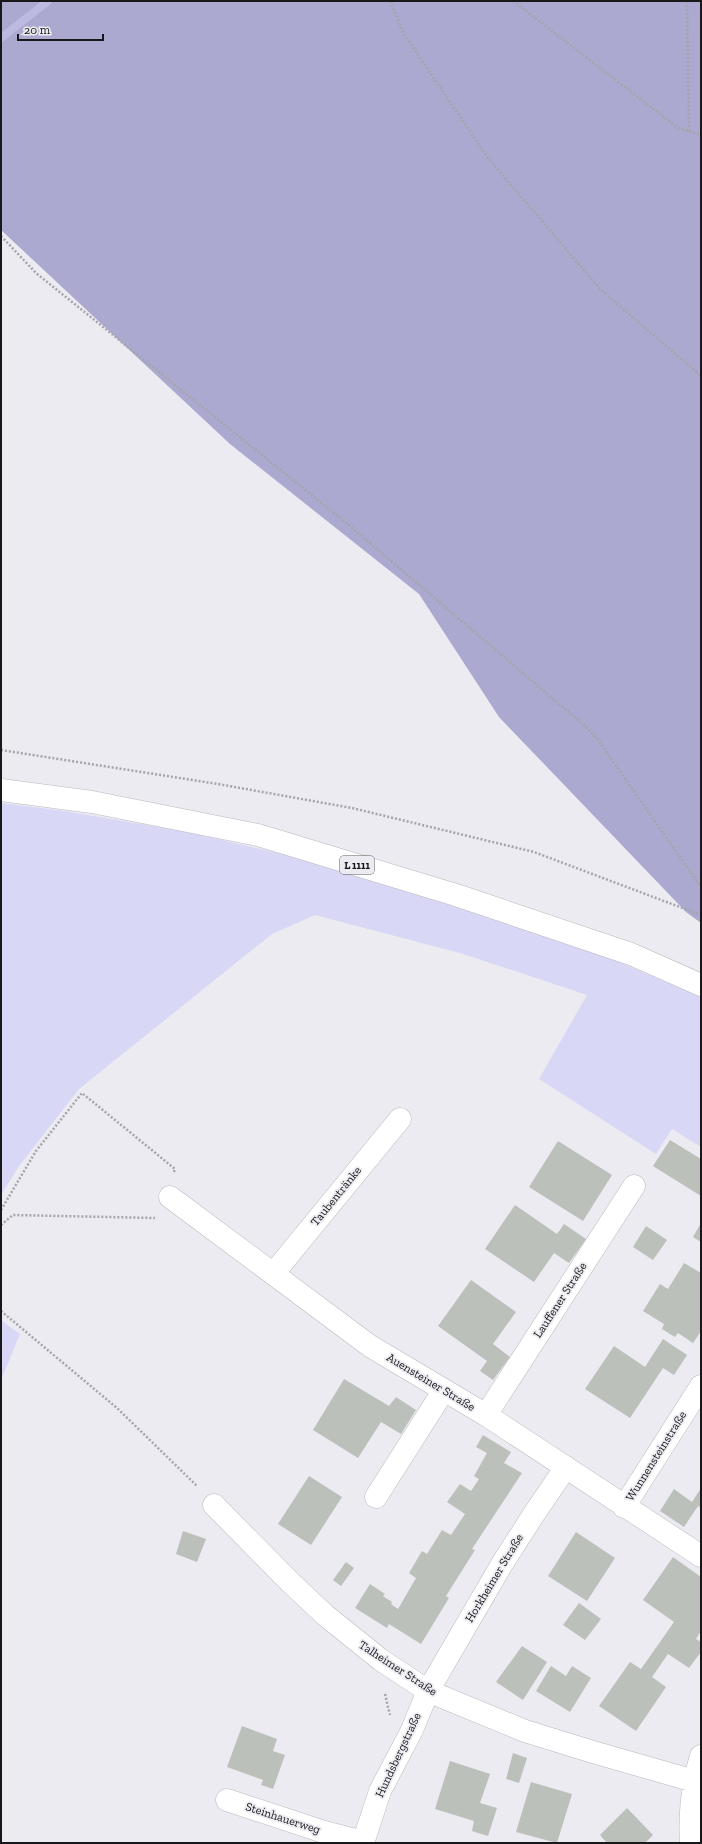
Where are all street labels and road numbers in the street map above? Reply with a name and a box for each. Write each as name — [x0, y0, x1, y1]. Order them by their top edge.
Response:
road number: L 1111 — [340, 856, 374, 874]
street label: Taubentränke — [308, 1163, 364, 1229]
street label: Lauffener Straße — [530, 1259, 590, 1340]
street label: Auensteiner Straße — [384, 1350, 478, 1414]
street label: Wunnensteinstraße — [623, 1408, 690, 1504]
street label: Horkheimer Straße — [462, 1531, 526, 1625]
street label: Talheimer Straße — [356, 1637, 440, 1699]
street label: Hundsbergstraße — [372, 1710, 424, 1800]
street label: Steinhauerweg — [244, 1799, 323, 1837]

